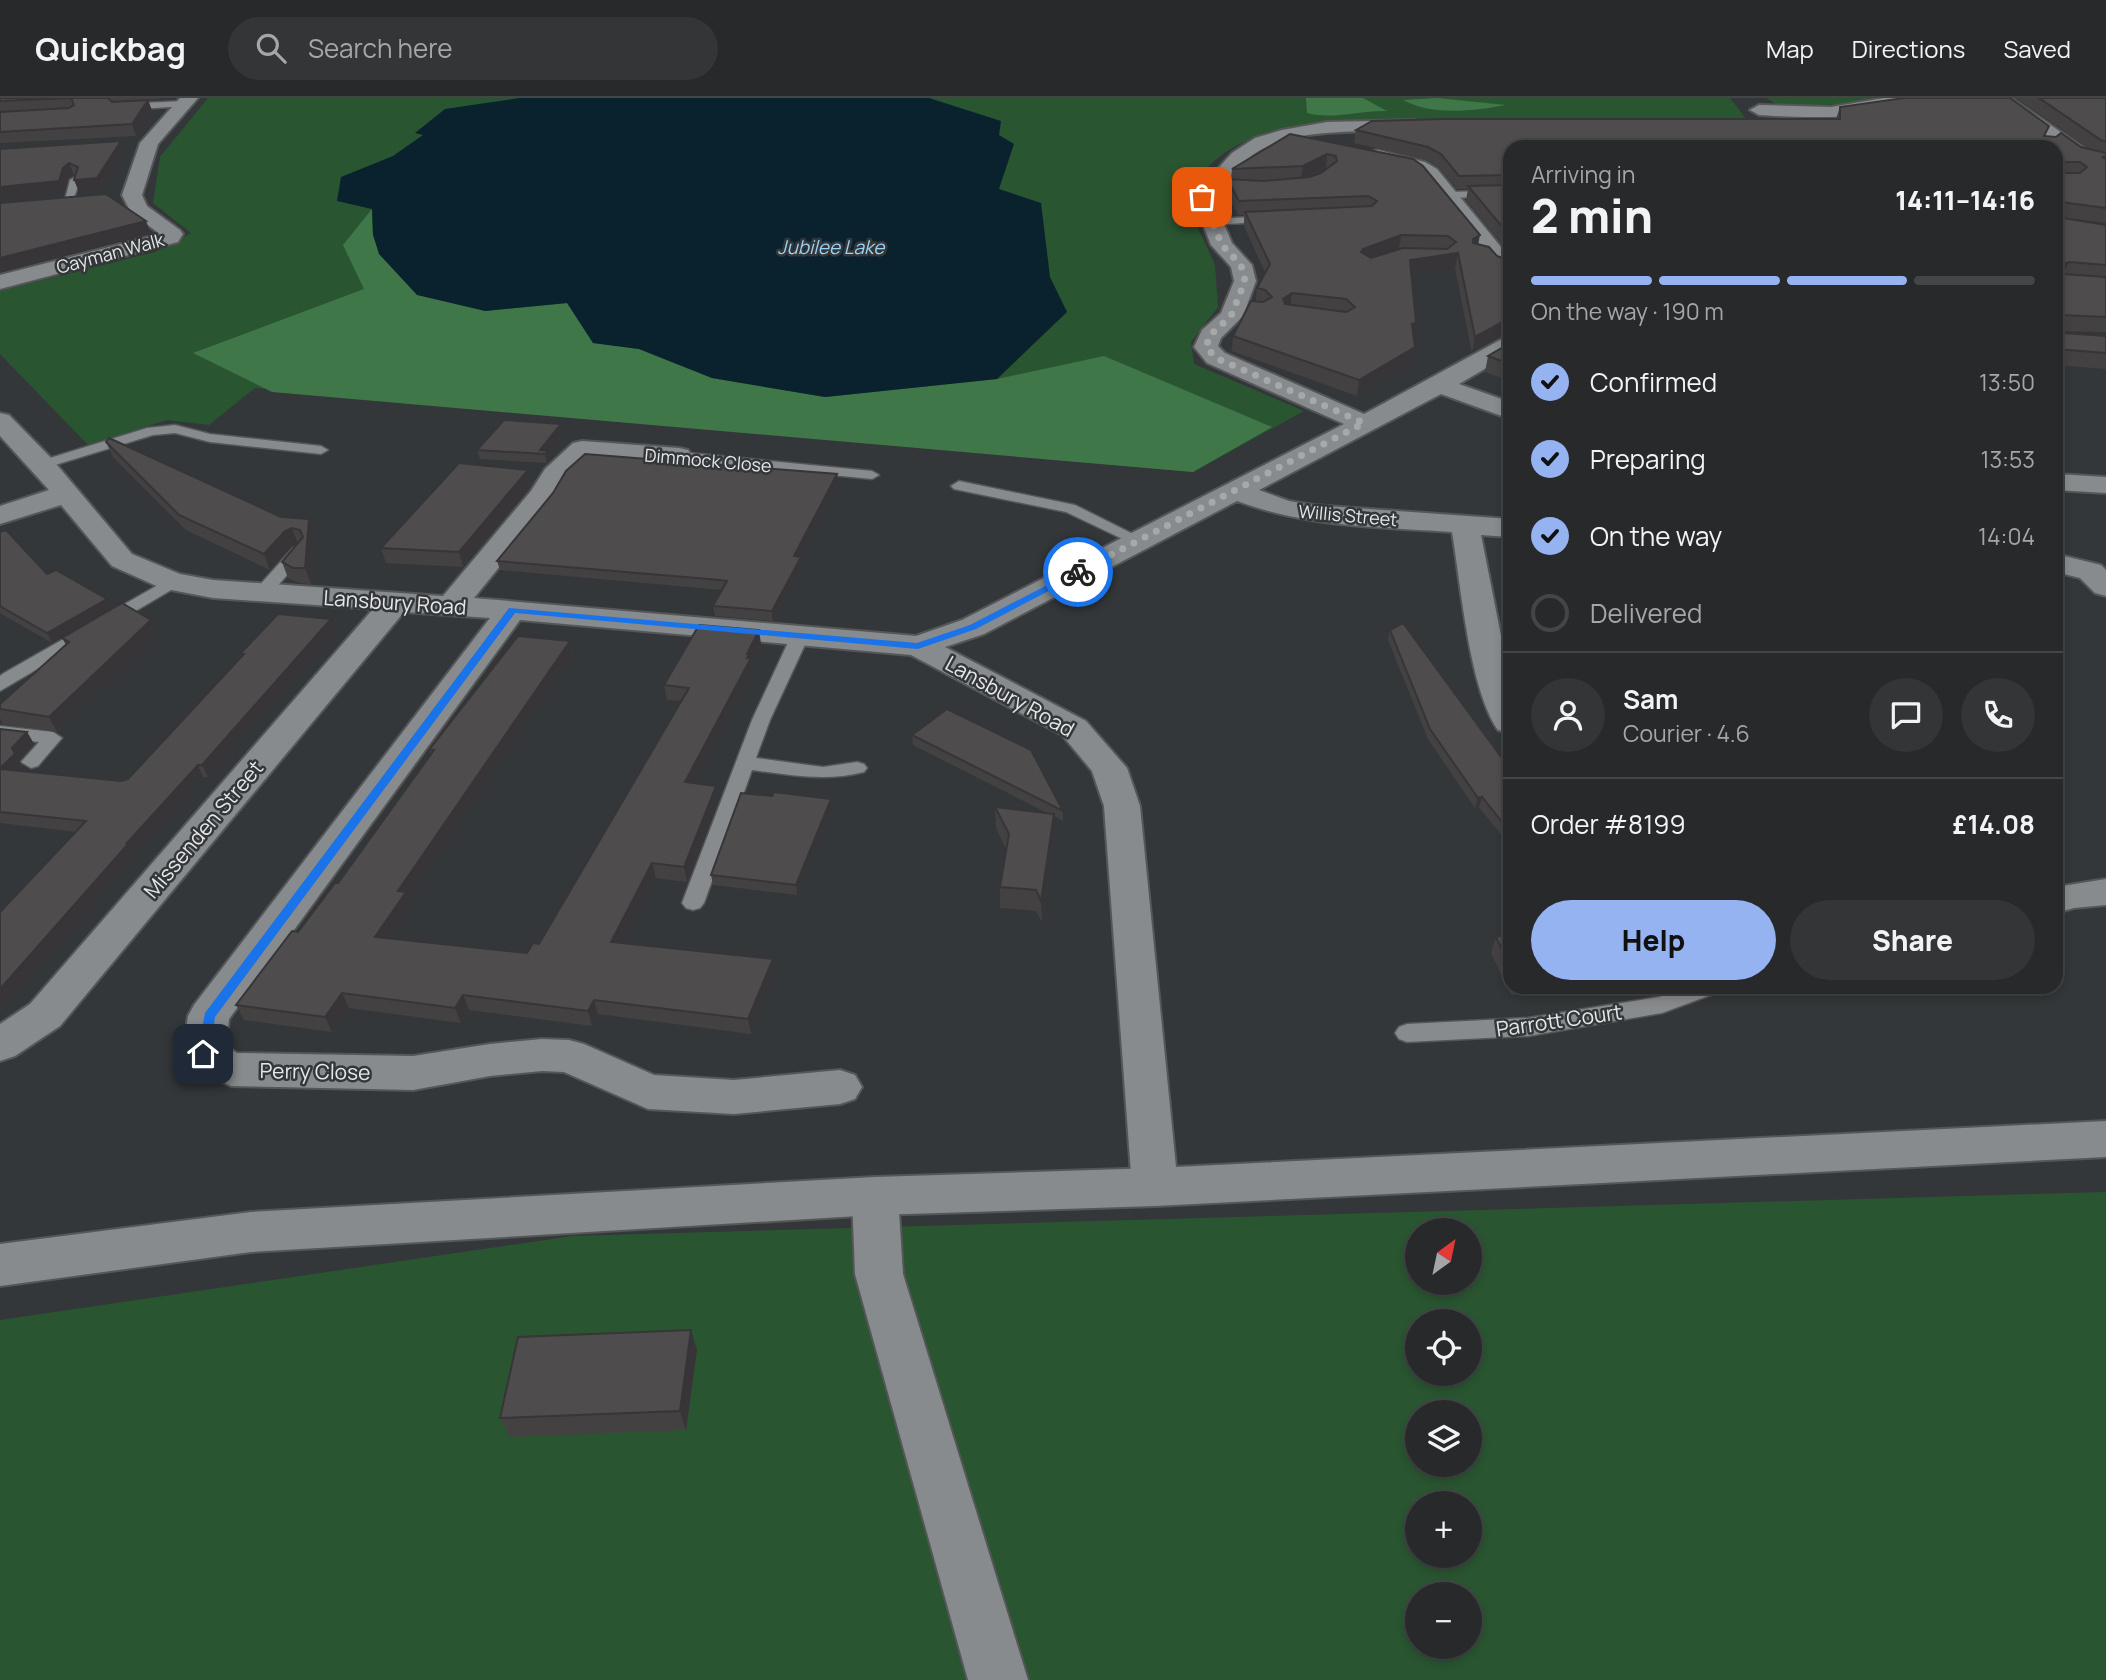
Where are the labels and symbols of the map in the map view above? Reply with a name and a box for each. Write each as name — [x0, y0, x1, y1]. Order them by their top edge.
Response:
pin — [1172, 167, 1232, 227]
street label: Cayman Walk — [53, 227, 168, 279]
water label: Jubilee Lake — [778, 234, 886, 260]
street label: Dimmock Close — [643, 442, 773, 478]
street label: Willis Street — [1298, 499, 1398, 531]
courier — [1043, 537, 1113, 607]
street label: Lansbury Road — [323, 583, 467, 621]
street label: Lansbury Road — [941, 649, 1079, 743]
street label: Missenden Street — [137, 754, 269, 904]
street label: Parrott Court — [1494, 997, 1624, 1043]
pin — [173, 1024, 233, 1084]
street label: Perry Close — [259, 1056, 371, 1086]
north arrow — [1405, 1218, 1482, 1295]

